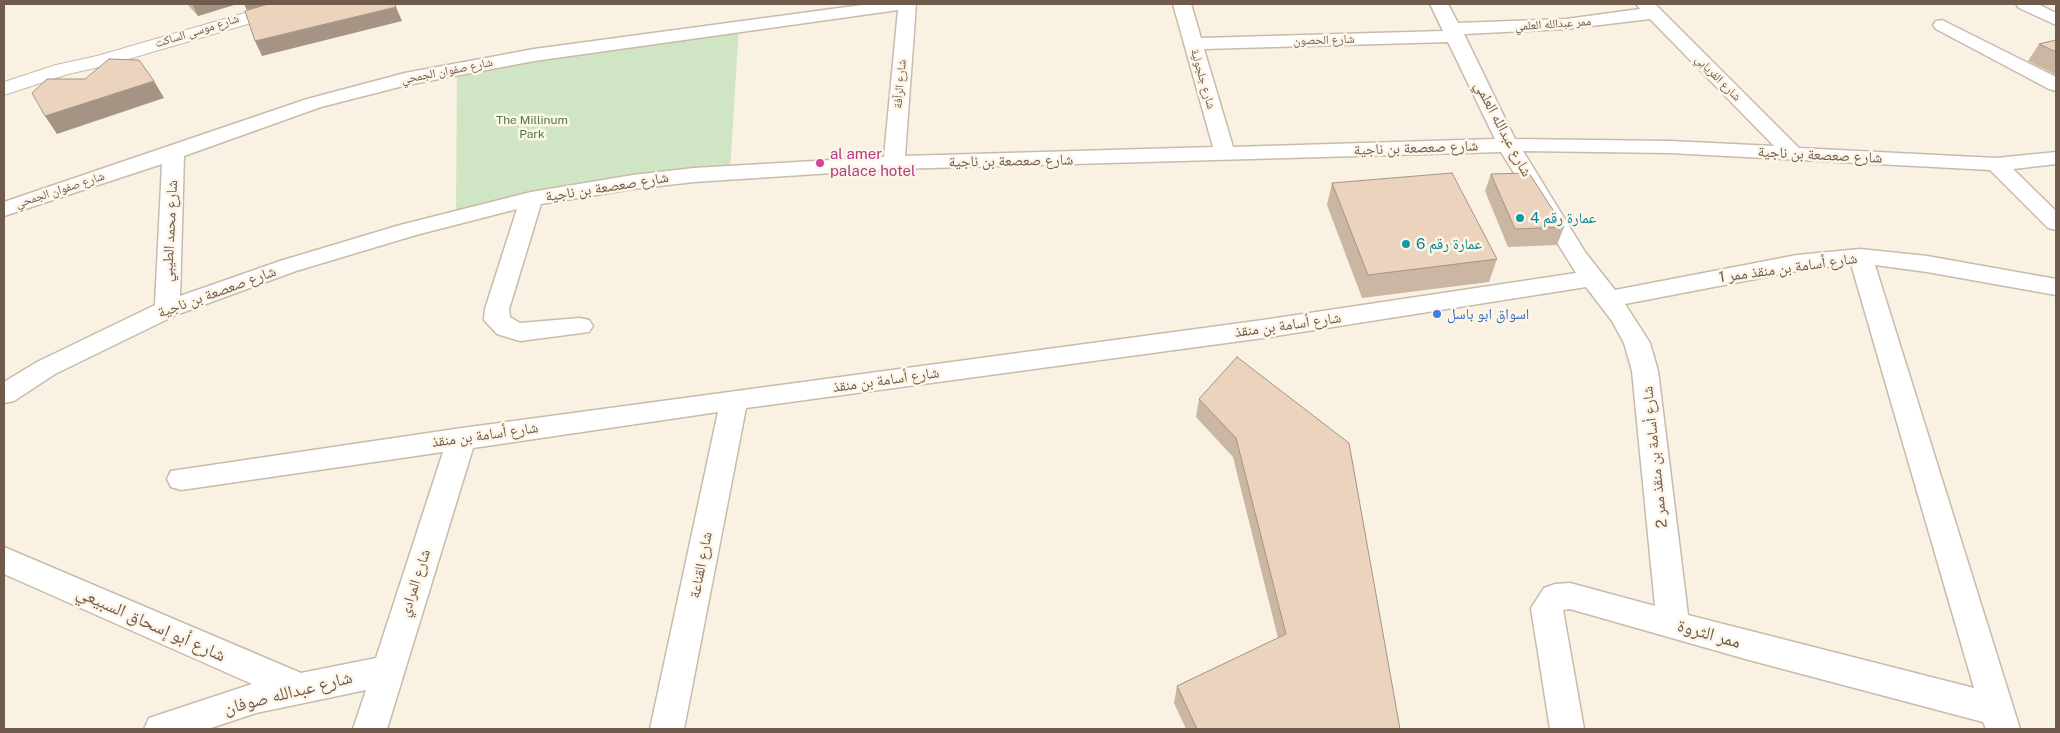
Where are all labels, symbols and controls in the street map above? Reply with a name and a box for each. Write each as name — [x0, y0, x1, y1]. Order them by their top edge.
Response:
street label: شارع موسى الساكت — [153, 11, 241, 51]
street label: ممر عبدالله العلمي — [1514, 14, 1592, 34]
street label: شارع الحصون — [1293, 32, 1355, 48]
street label: شارع جلجولية — [1188, 47, 1218, 111]
street label: شارع الفريابي — [1692, 52, 1744, 104]
street label: شارع صفوان الجمحي — [400, 55, 494, 87]
street label: شارع الرأفة — [891, 59, 909, 109]
street label: شارع عبدالله العلمي — [1470, 78, 1536, 180]
park label: The Millinum Park — [496, 113, 568, 141]
street label: شارع صعصعة بن ناجية — [1353, 137, 1479, 159]
street label: شارع صعصعة بن ناجية — [1757, 143, 1883, 167]
place label: al amer palace hotel — [830, 145, 916, 180]
street label: شارع صعصعة بن ناجية — [949, 151, 1073, 171]
marker: al amer palace hotel — [814, 157, 826, 169]
street label: شارع صعصعة بن ناجية — [544, 168, 670, 206]
street label: شارع صفوان الجمحي — [14, 169, 106, 211]
street label: شارع محمد الطيبي — [158, 179, 182, 283]
place label: عمارة رقم 4 — [1530, 209, 1596, 227]
marker: عمارة رقم 4 — [1514, 212, 1526, 224]
place label: عمارة رقم 6 — [1416, 235, 1482, 253]
marker: عمارة رقم 6 — [1400, 238, 1412, 250]
street label: شارع أسامة بن منقذ ممر 1 — [1718, 249, 1858, 287]
street label: شارع صعصعة بن ناجية — [155, 262, 279, 322]
place label: اسواق ابو باسل — [1447, 305, 1529, 323]
marker: اسواق ابو باسل — [1431, 308, 1443, 320]
street label: شارع أسامة بن منقذ — [1234, 309, 1342, 341]
street label: شارع أسامة بن منقذ — [832, 364, 940, 396]
street label: شارع أسامة بن منقذ ممر 2 — [1639, 385, 1671, 529]
street label: شارع أسامة بن منقذ — [431, 419, 539, 451]
street label: شارع القناعة — [686, 530, 716, 600]
street label: شارع المرادي — [396, 547, 434, 619]
street label: شارع أبو إسحاق السبيعي — [73, 581, 229, 667]
street label: ممر الثروة — [1675, 615, 1743, 653]
street label: شارع عبدالله صوفان — [221, 667, 355, 719]

